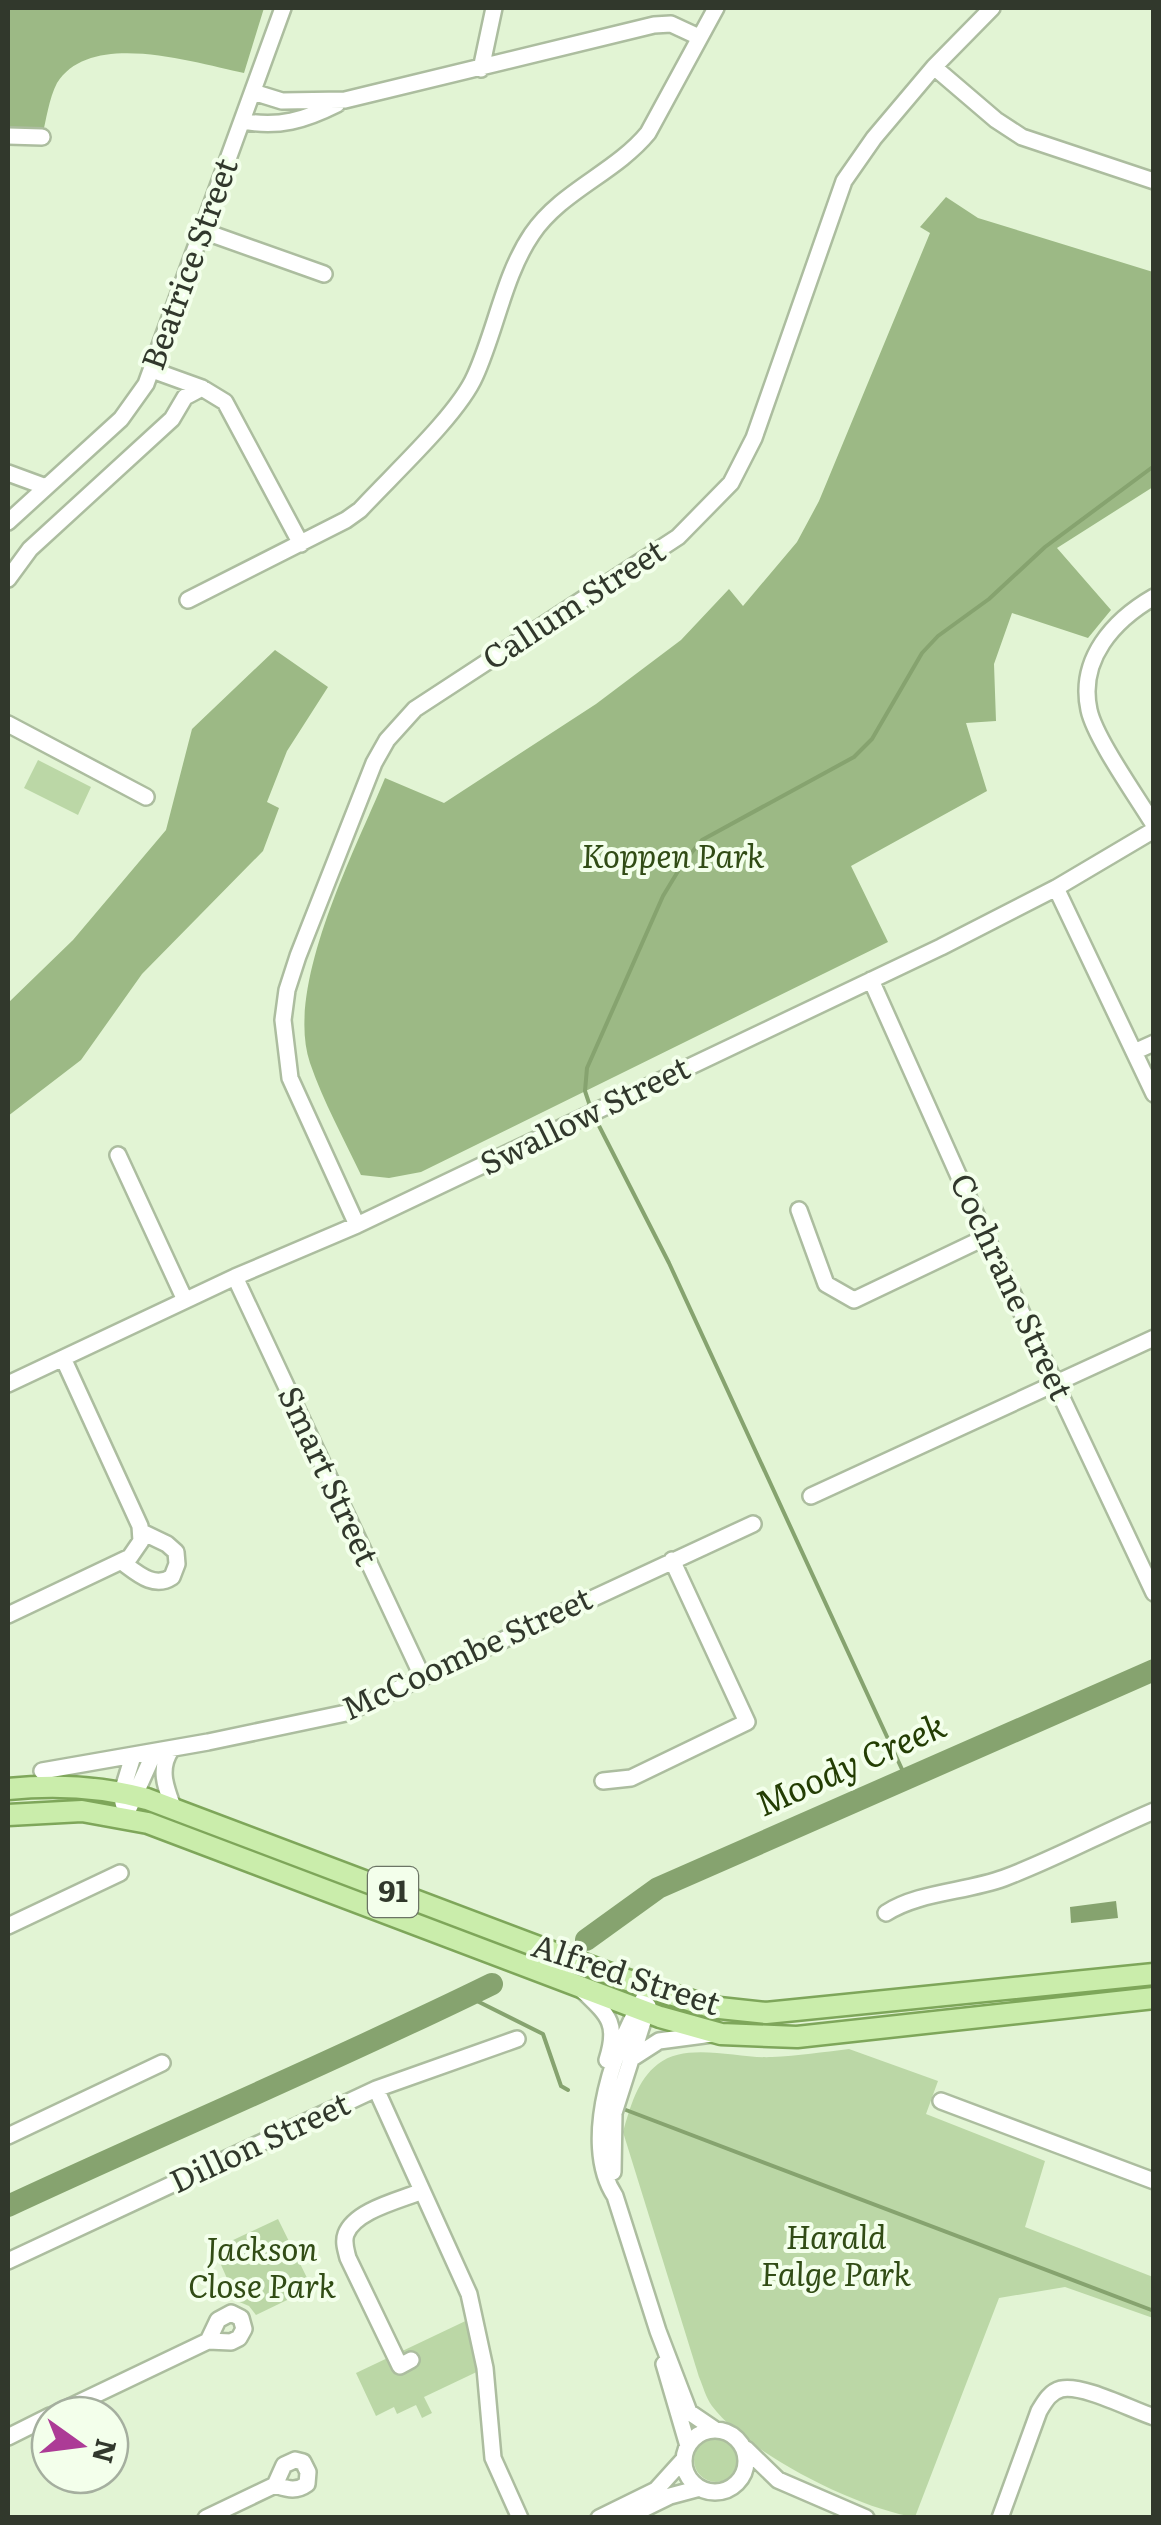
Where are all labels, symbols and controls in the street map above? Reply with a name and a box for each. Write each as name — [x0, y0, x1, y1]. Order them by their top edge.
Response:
street label: Beatrice Street — [127, 150, 248, 376]
street label: Callum Street — [471, 525, 673, 680]
park label: Koppen Park — [581, 830, 765, 878]
street label: Swallow Street — [471, 1042, 697, 1185]
street label: Cochrane Street — [940, 1164, 1087, 1407]
street label: Smart Street — [268, 1377, 393, 1572]
street label: McCoombe Street — [333, 1572, 599, 1730]
water label: Moody Creek — [746, 1697, 953, 1827]
road number: 91 — [368, 1867, 418, 1917]
street label: Alfred Street — [527, 1919, 727, 2025]
street label: Dillon Street — [161, 2078, 357, 2203]
park label: Harald Falge Park — [761, 2211, 912, 2296]
park label: Jackson Close Park — [188, 2223, 336, 2308]
north arrow — [30, 2395, 130, 2495]
text: N — [83, 2435, 129, 2468]

